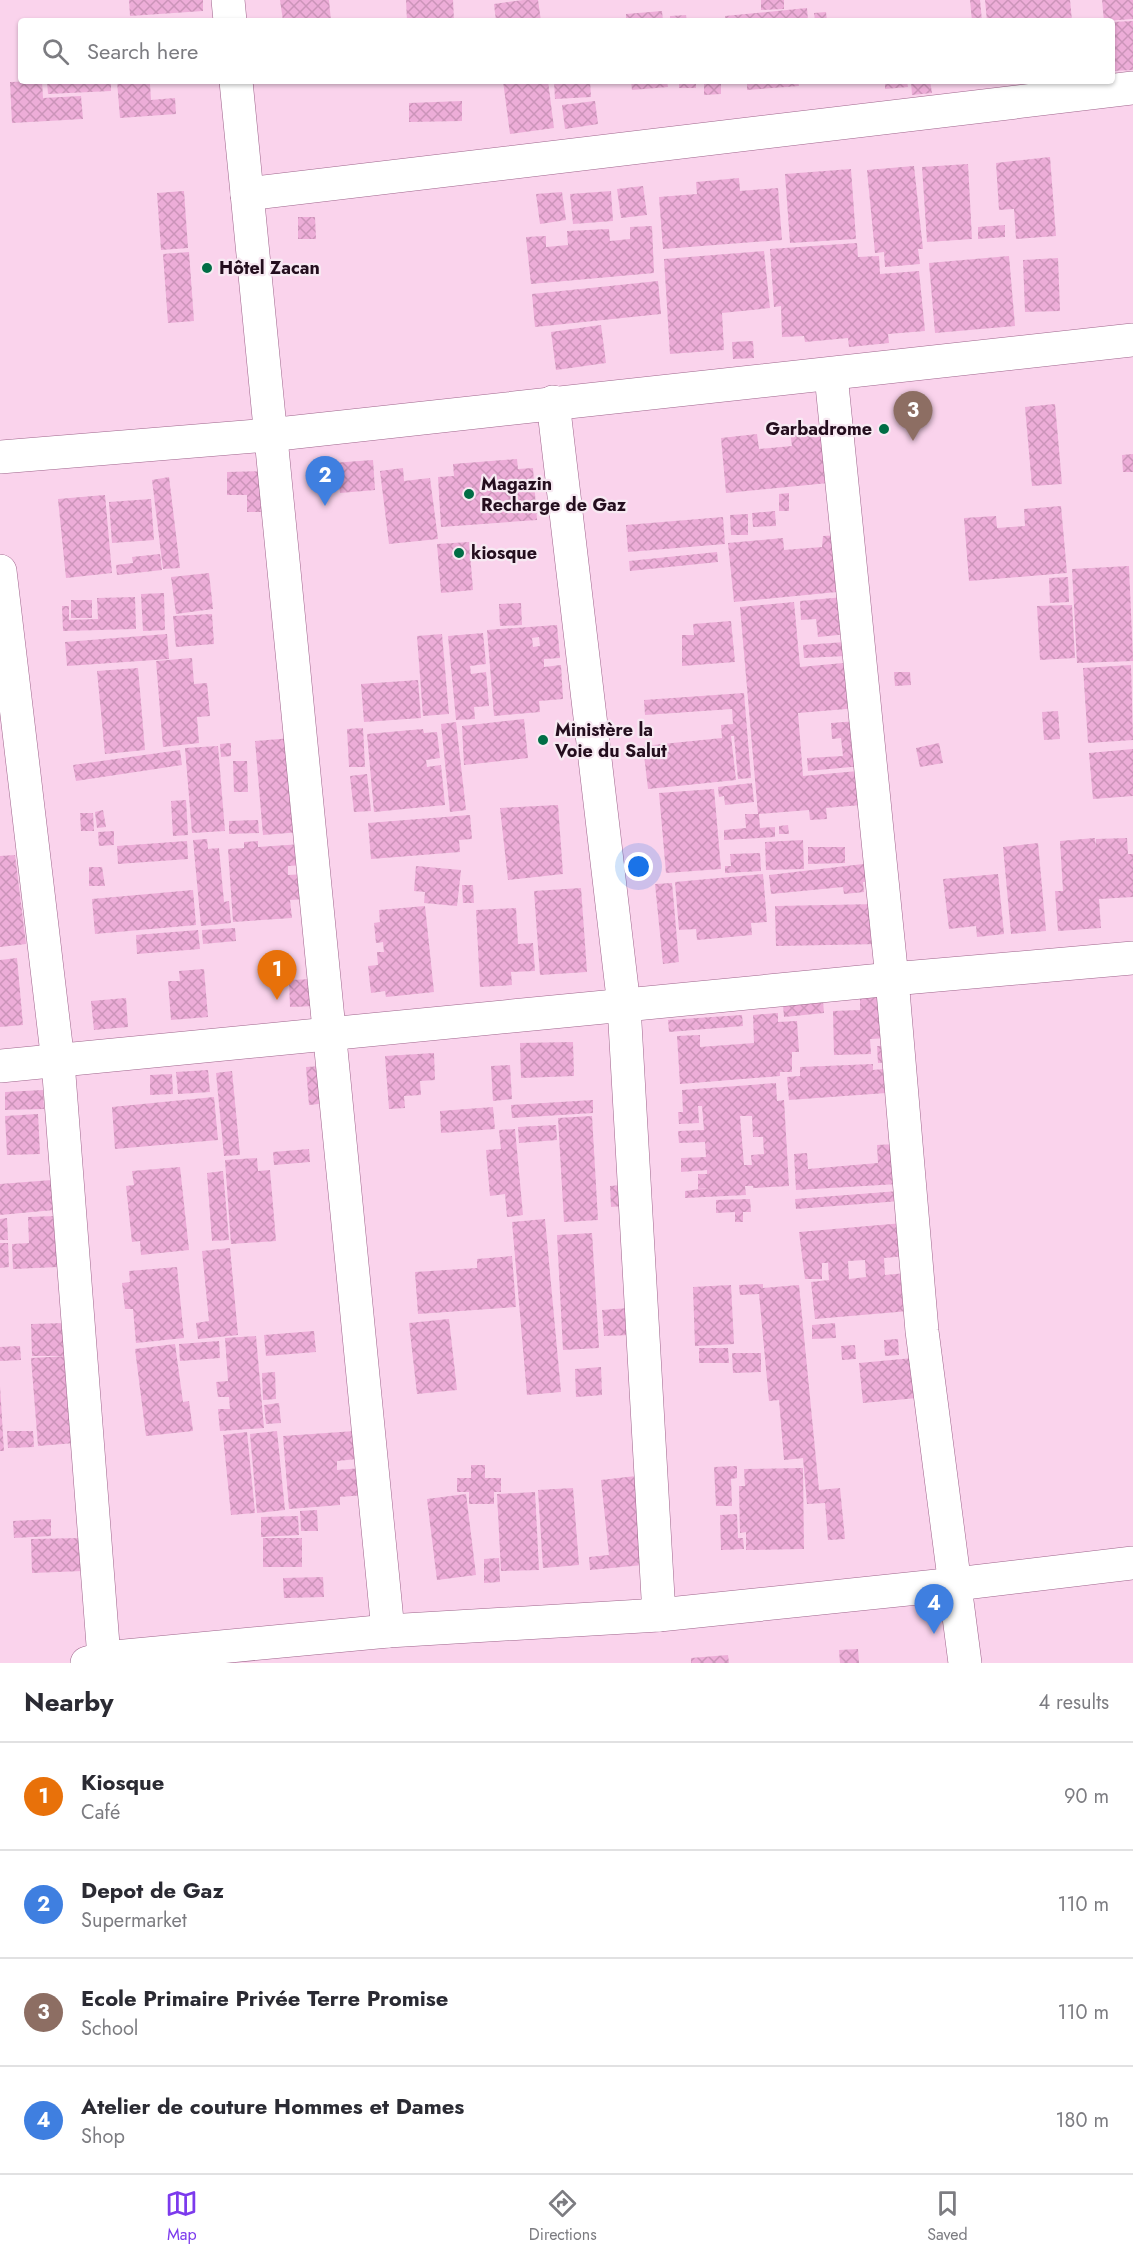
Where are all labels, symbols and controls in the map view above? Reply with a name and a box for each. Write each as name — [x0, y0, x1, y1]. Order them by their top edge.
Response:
search box — [18, 18, 1115, 84]
icon: search — [39, 35, 72, 68]
text: Search here — [87, 35, 198, 67]
place label: Hôtel Zacan — [219, 255, 320, 281]
marker: Hôtel Zacan — [200, 261, 214, 275]
pin: 3 — [894, 392, 932, 441]
place label: Garbadrome — [766, 416, 872, 442]
marker: Garbadrome — [877, 422, 891, 436]
pin: 2 — [306, 456, 344, 506]
place label: Magazin Recharge de Gaz — [481, 471, 627, 518]
marker: Magazin Recharge de Gaz — [462, 487, 476, 501]
place label: kiosque — [471, 540, 537, 566]
marker: kiosque — [452, 546, 466, 560]
place label: Ministère la Voie du Salut — [554, 717, 667, 764]
marker: Ministère la Voie du Salut — [536, 733, 550, 747]
your location — [624, 852, 653, 881]
pin: 1 — [258, 950, 296, 1000]
pin: 4 — [914, 1584, 954, 1634]
text: Nearby — [24, 1683, 113, 1721]
text: 4 results — [1038, 1688, 1109, 1717]
text: Kiosque — [81, 1766, 164, 1798]
text: 1 — [38, 1782, 49, 1811]
text: 90 m — [1064, 1782, 1109, 1811]
text: Café — [81, 1798, 120, 1827]
text: Depot de Gaz — [81, 1874, 224, 1906]
text: 2 — [37, 1890, 50, 1919]
text: 110 m — [1057, 1890, 1109, 1919]
text: Supermarket — [81, 1906, 187, 1935]
text: Ecole Primaire Privée Terre Promise — [81, 1982, 448, 2014]
text: 3 — [37, 1998, 50, 2027]
text: 110 m — [1057, 1998, 1109, 2027]
text: School — [81, 2014, 138, 2043]
text: Atelier de couture Hommes et Dames — [81, 2090, 464, 2122]
text: 4 — [37, 2106, 50, 2135]
text: 180 m — [1055, 2106, 1109, 2135]
text: Shop — [81, 2122, 125, 2151]
tab: Map — [165, 2187, 198, 2246]
tab: Directions — [529, 2187, 597, 2246]
tab: Saved — [927, 2187, 968, 2246]

